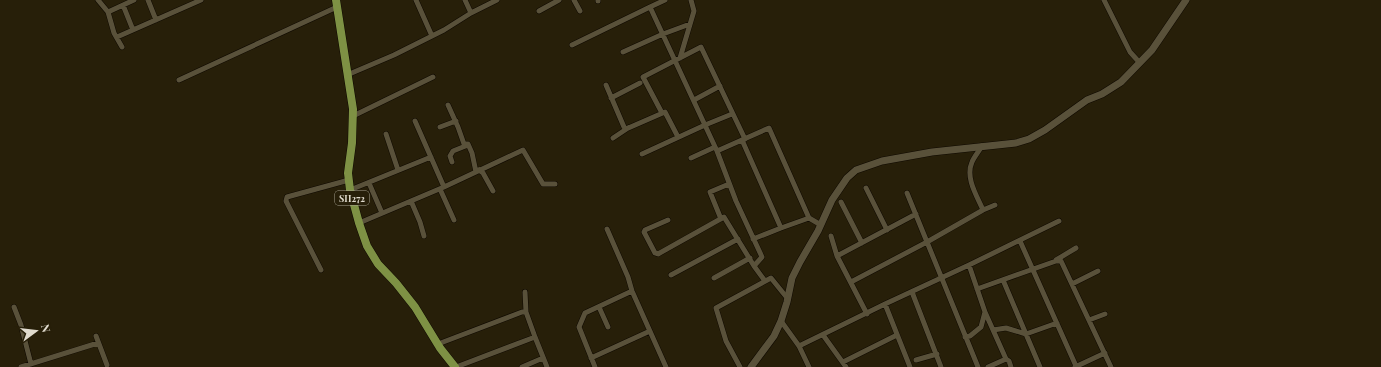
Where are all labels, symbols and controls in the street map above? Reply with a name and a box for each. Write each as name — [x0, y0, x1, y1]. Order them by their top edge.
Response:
road number: SH272 — [335, 191, 369, 205]
north arrow — [16, 311, 56, 351]
text: N — [38, 323, 54, 334]

